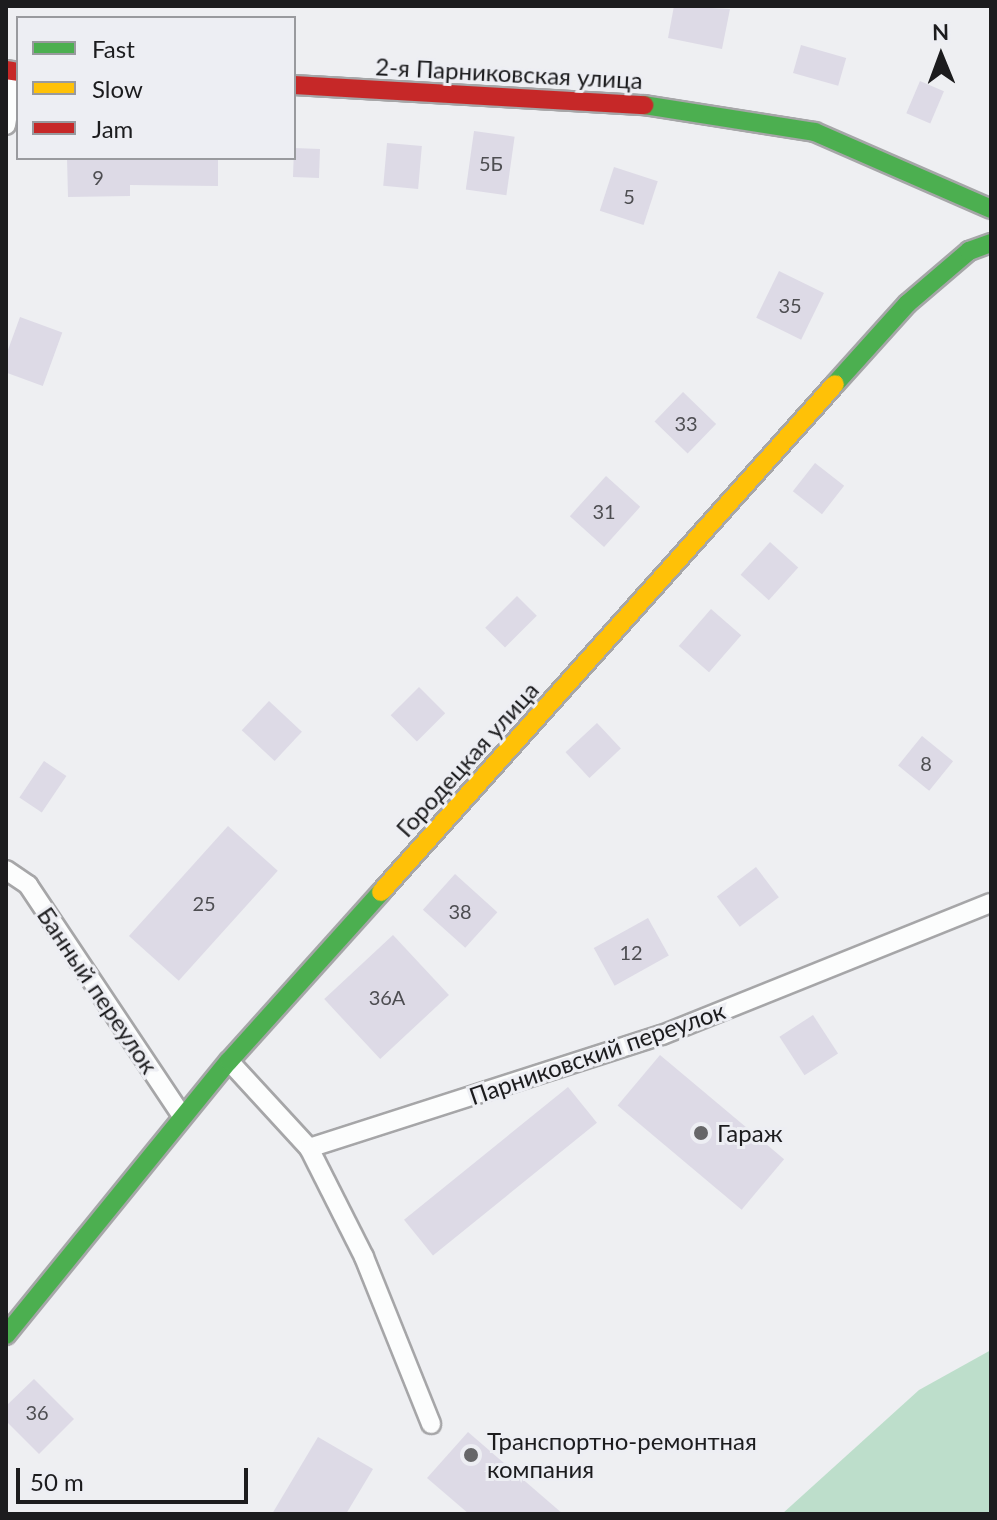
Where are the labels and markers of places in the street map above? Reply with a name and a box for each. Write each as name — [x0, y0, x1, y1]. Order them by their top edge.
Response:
place label: Гараж — [717, 1119, 783, 1147]
marker: Гараж — [692, 1124, 710, 1142]
place label: Транспортно-ремонтная компания — [487, 1427, 757, 1483]
marker: Транспортно-ремонтная компания — [462, 1446, 480, 1464]

